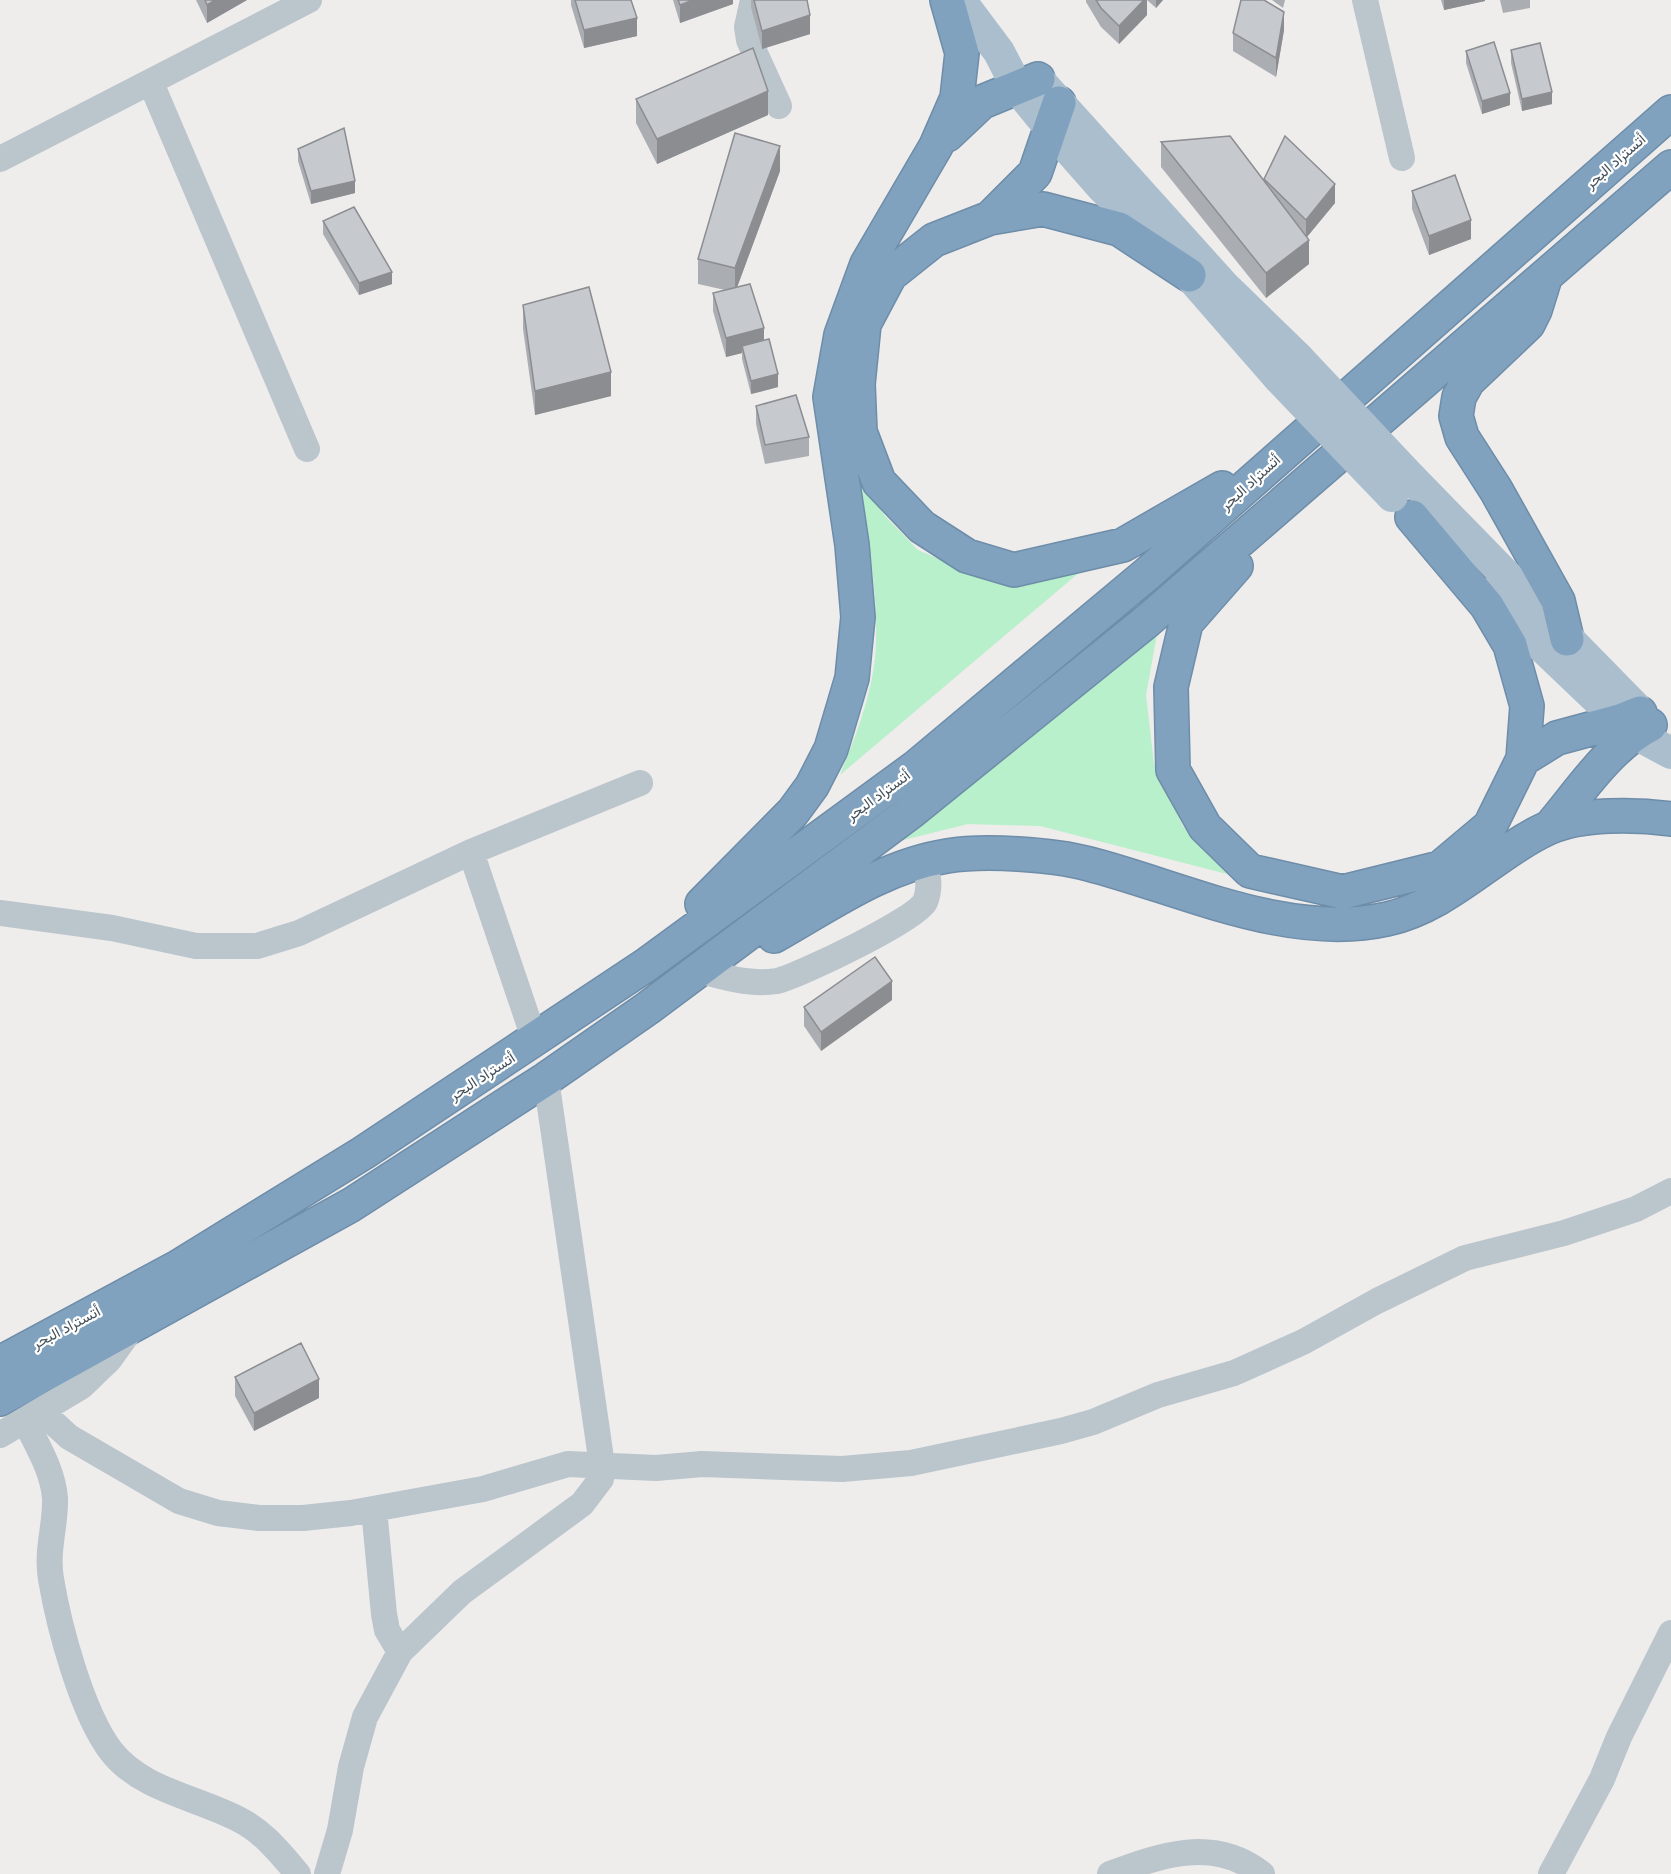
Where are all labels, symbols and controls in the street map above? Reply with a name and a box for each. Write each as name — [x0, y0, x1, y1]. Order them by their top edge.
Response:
street label: أتستراد البحر — [1580, 129, 1650, 193]
street label: أتستراد البحر — [1215, 450, 1284, 515]
street label: أتستراد البحر — [841, 765, 914, 825]
street label: أتستراد البحر — [445, 1047, 519, 1105]
street label: أتستراد البحر — [28, 1301, 104, 1353]

